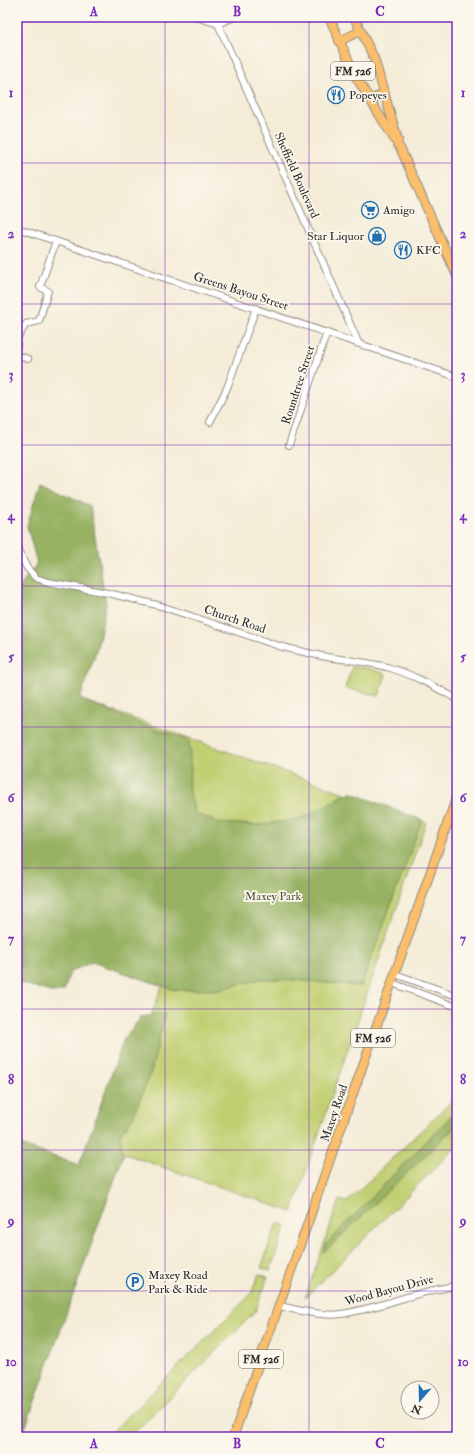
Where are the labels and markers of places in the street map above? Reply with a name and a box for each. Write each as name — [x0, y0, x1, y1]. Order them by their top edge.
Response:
restaurant icon: Popeyes — [326, 85, 346, 105]
place label: Popeyes — [349, 88, 387, 103]
supermarket icon: Amigo — [360, 200, 380, 220]
place label: Amigo — [382, 203, 415, 218]
shop icon: Star Liquor — [367, 226, 387, 246]
place label: Star Liquor — [307, 229, 365, 244]
restaurant icon: KFC — [393, 240, 413, 260]
place label: KFC — [416, 243, 441, 258]
place label: Maxey Road Park & Ride — [148, 1268, 208, 1297]
parking icon: Maxey Road Park & Ride — [125, 1272, 145, 1292]

